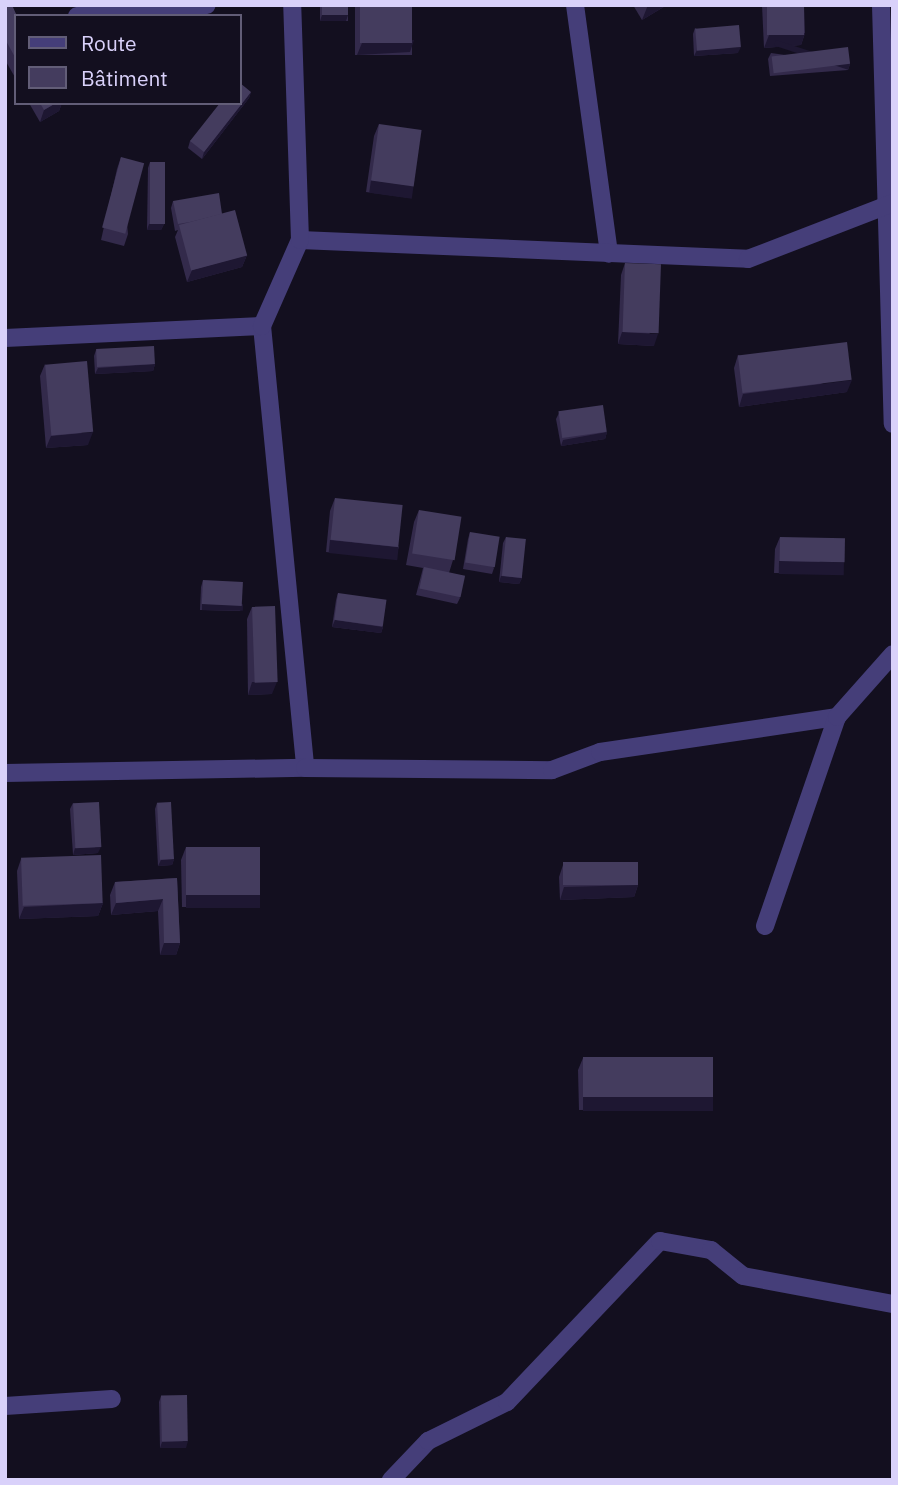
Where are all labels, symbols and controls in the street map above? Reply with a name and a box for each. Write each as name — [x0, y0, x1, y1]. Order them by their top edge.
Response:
legend — [14, 14, 242, 105]
text: Route — [81, 29, 137, 57]
text: Bâtiment — [81, 64, 168, 92]

